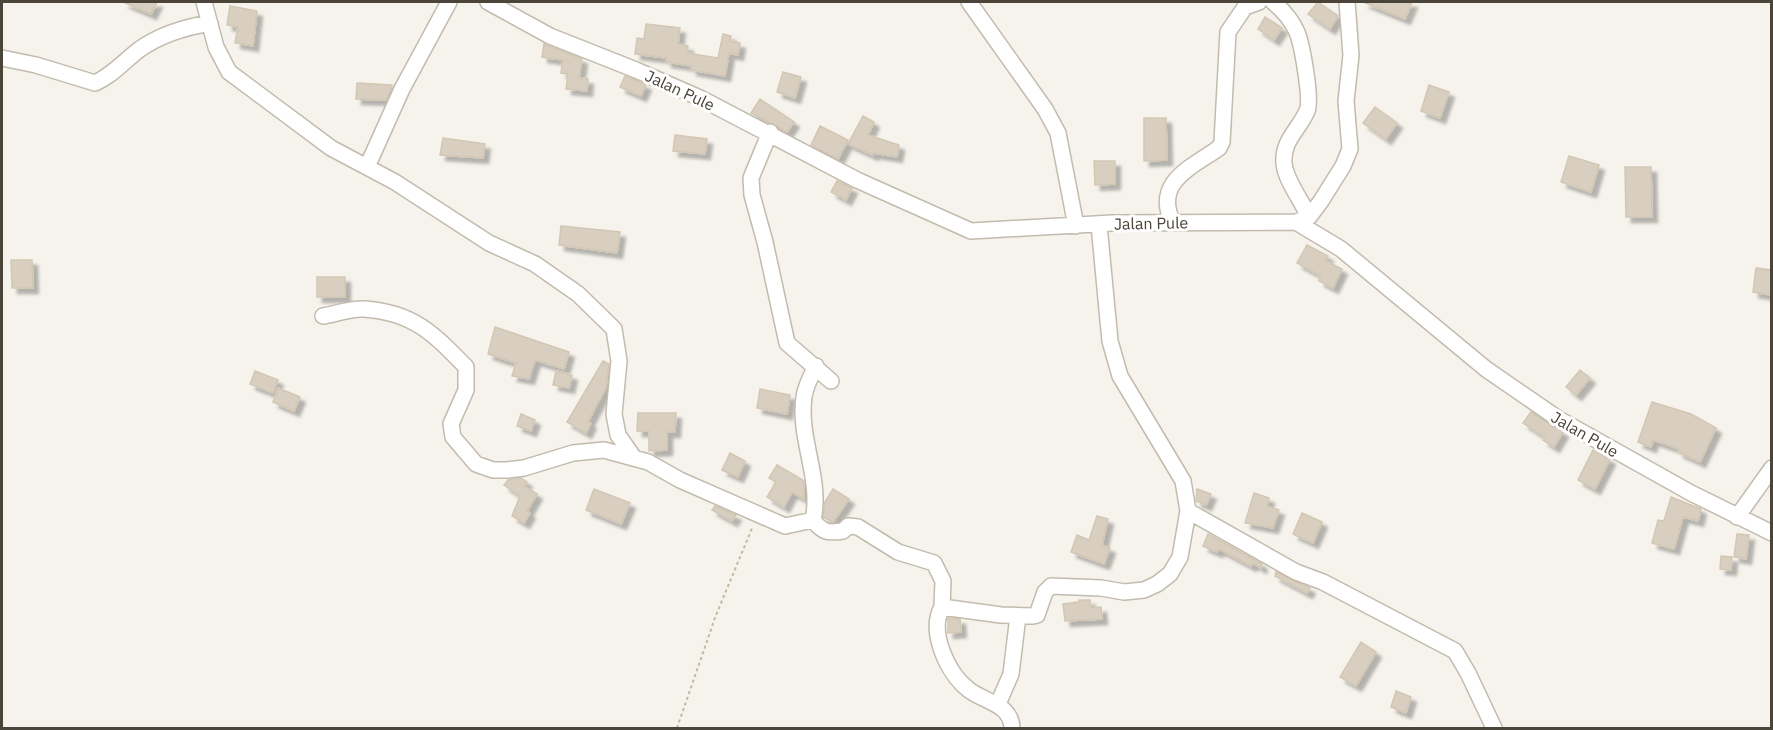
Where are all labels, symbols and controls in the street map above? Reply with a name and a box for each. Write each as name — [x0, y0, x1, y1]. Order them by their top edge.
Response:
street label: Jalan Pule — [642, 65, 718, 115]
street label: Jalan Pule — [1114, 212, 1189, 234]
street label: Jalan Pule — [1548, 407, 1622, 461]

